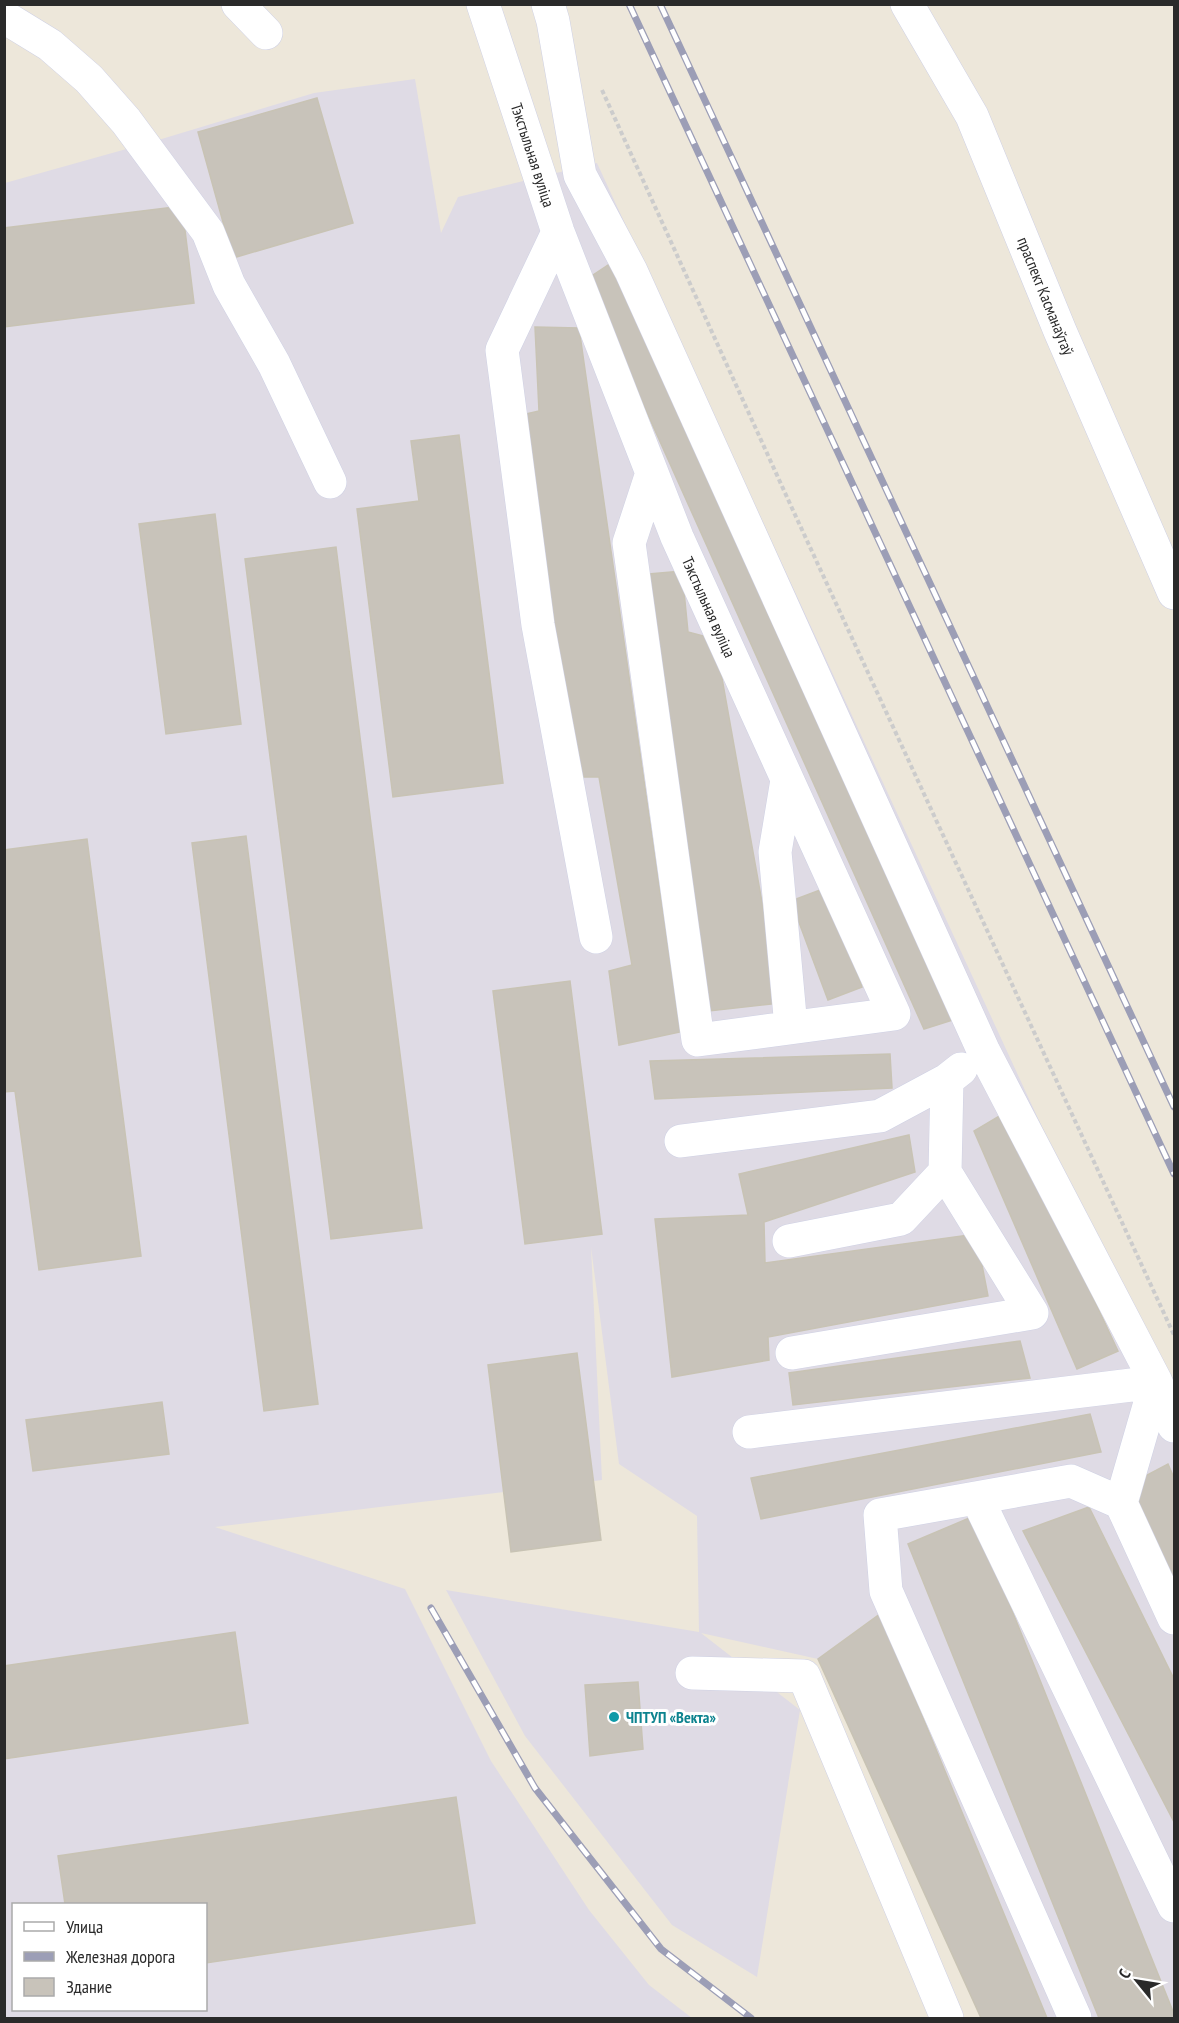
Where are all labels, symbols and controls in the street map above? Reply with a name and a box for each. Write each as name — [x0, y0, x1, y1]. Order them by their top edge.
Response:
street label: Тэкстыльная вуліца — [507, 100, 559, 210]
street label: праспект Касманаўтаў — [1013, 234, 1079, 358]
street label: Тэкстыльная вуліца — [678, 554, 740, 660]
place label: ЧПТУП «Векта» — [626, 1707, 716, 1727]
marker: ЧПТУП «Векта» — [607, 1710, 621, 1724]
legend — [12, 1903, 207, 2011]
text: Улица — [66, 1915, 103, 1938]
text: Железная дорога — [65, 1945, 175, 1968]
north arrow — [1107, 1951, 1167, 2011]
text: С — [1114, 1965, 1135, 1982]
text: Здание — [66, 1975, 112, 1998]

